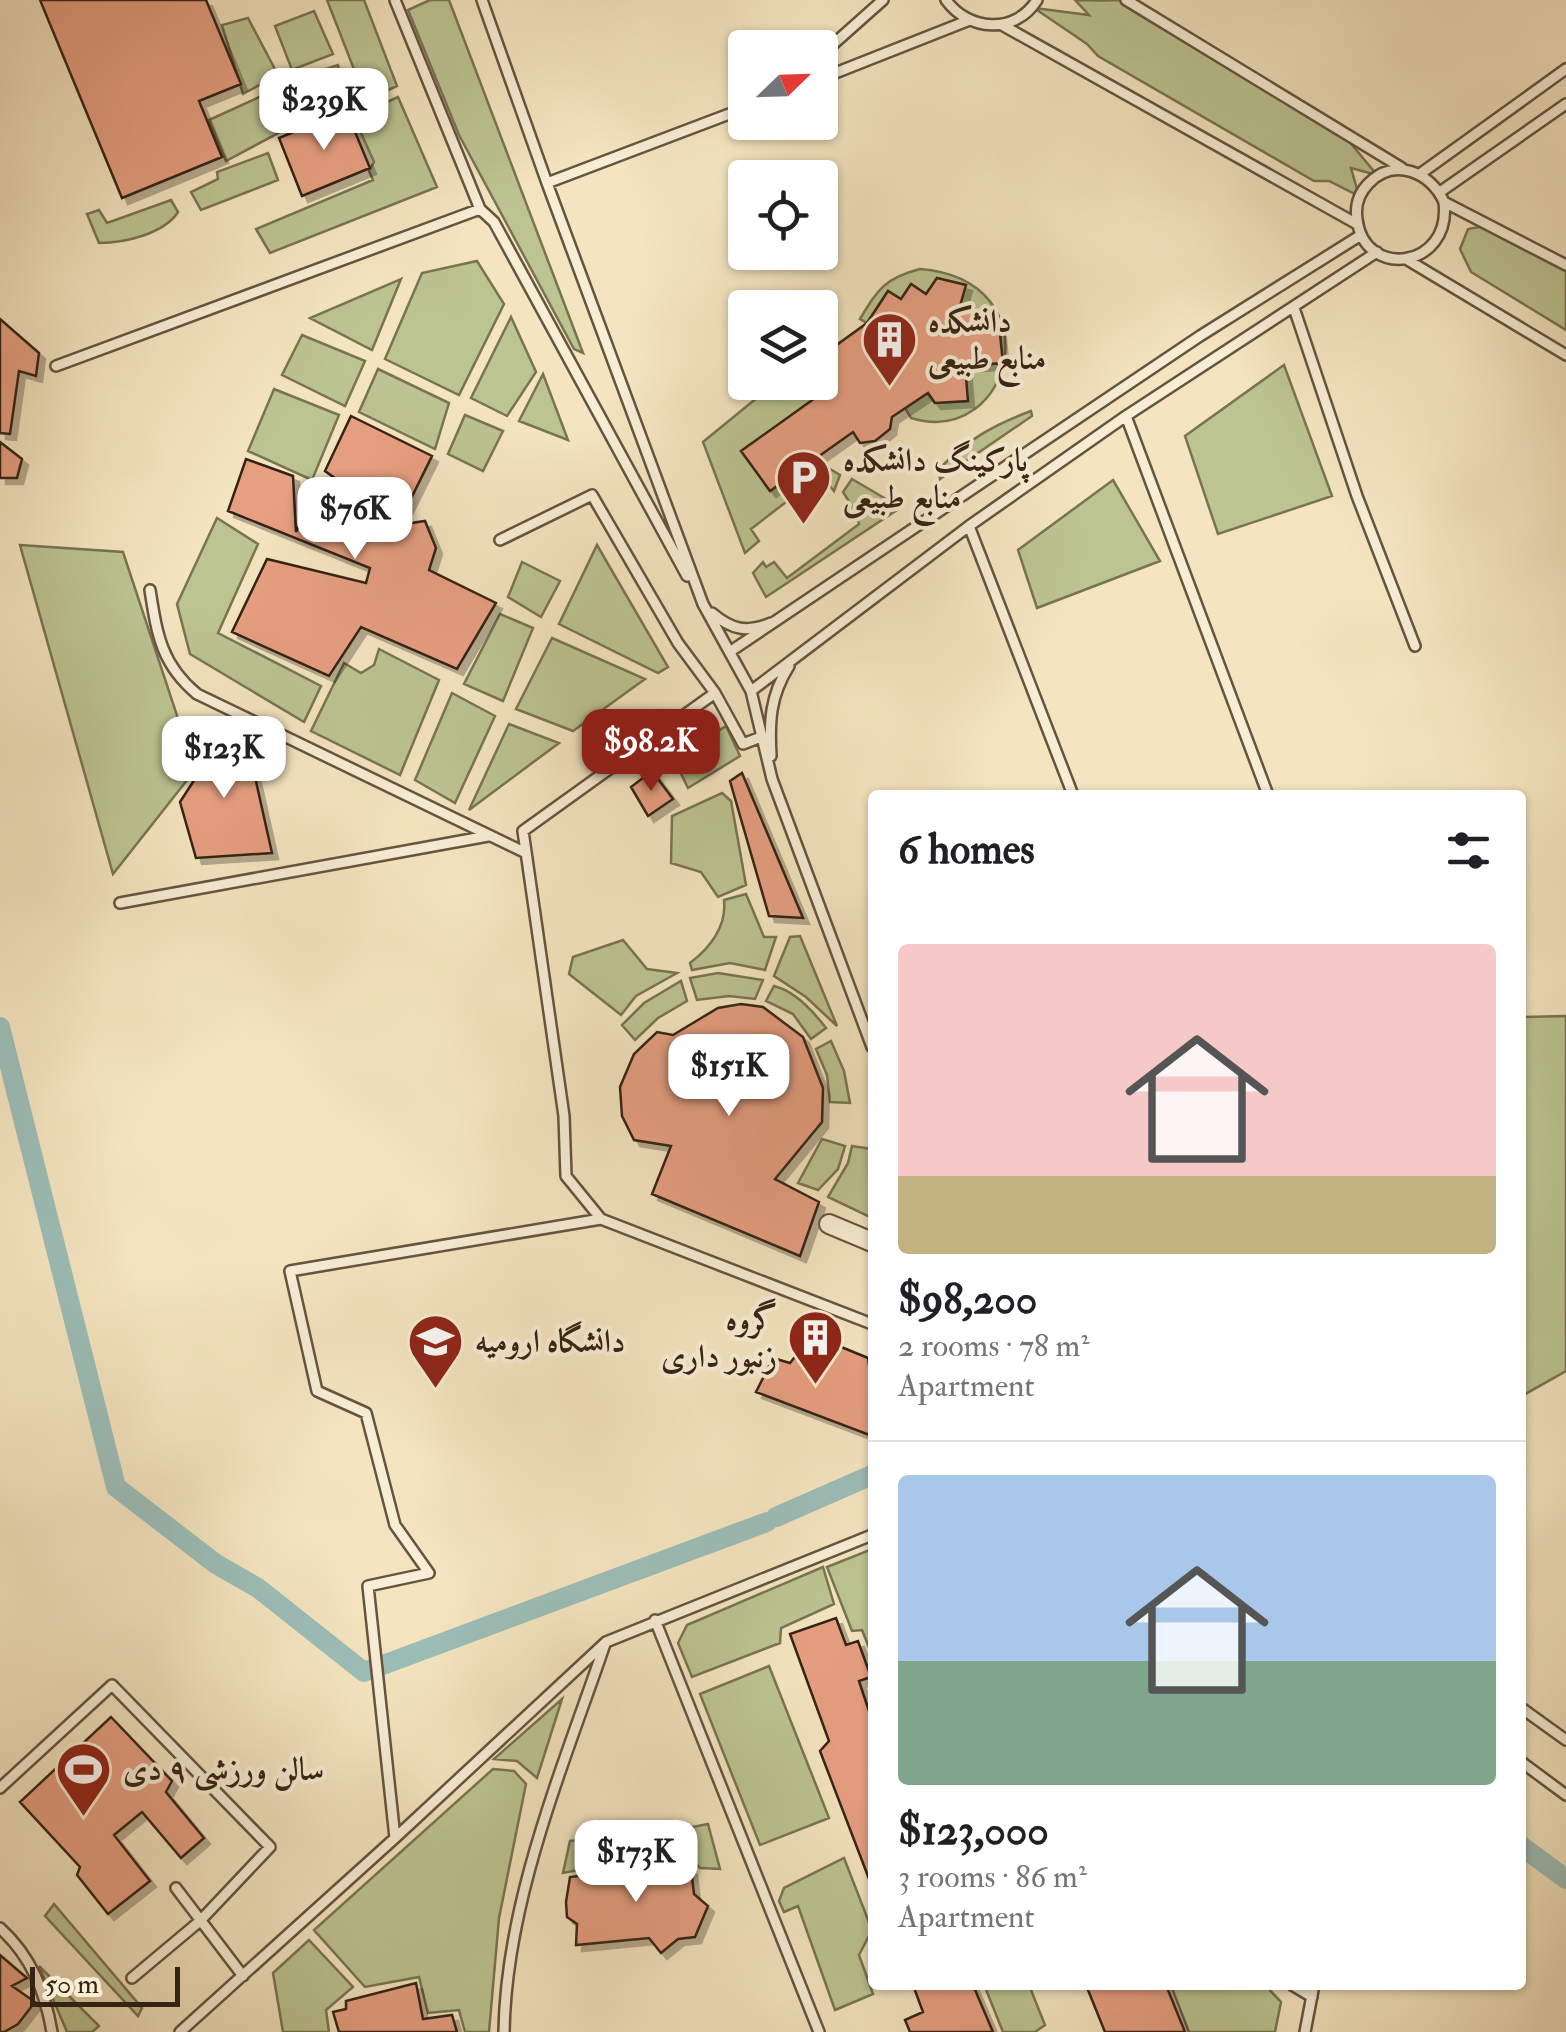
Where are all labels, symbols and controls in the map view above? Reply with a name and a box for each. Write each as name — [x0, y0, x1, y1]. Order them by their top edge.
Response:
north arrow — [728, 30, 838, 140]
map controls — [728, 30, 838, 400]
pin: $239K — [254, 68, 394, 153]
text: $239K — [281, 80, 367, 120]
button: locate — [728, 160, 838, 270]
button: layers — [728, 290, 838, 400]
place label: دانشکده منابع طبیعی — [928, 302, 1046, 388]
building icon: دانشکده منابع طبیعی — [859, 309, 919, 388]
place label: پارکینگ دانشکده منابع طبیعی — [843, 440, 1030, 527]
parking icon: پارکینگ دانشکده منابع طبیعی — [774, 448, 834, 527]
pin: $76K — [296, 477, 414, 562]
text: $76K — [319, 489, 391, 529]
pin: $98.2K — [570, 709, 732, 794]
pin: $123K — [154, 716, 294, 801]
text: $98.2K — [604, 721, 698, 761]
text: $123K — [184, 728, 264, 768]
icon: filters — [1441, 823, 1496, 878]
text: 6 homes — [898, 824, 1035, 876]
icon: home — [1107, 1009, 1287, 1189]
pin: $151K — [659, 1034, 799, 1119]
text: $151K — [690, 1046, 768, 1086]
text: $98,200 — [898, 1274, 1037, 1326]
place label: گروه زنبور داری — [661, 1298, 777, 1377]
building icon: گروه زنبور داری — [786, 1307, 846, 1386]
school or university icon: دانشگاه ارومیه — [406, 1311, 466, 1390]
place label: دانشگاه ارومیه — [475, 1321, 625, 1362]
text: 2 rooms · 78 m² — [898, 1326, 1089, 1366]
text: Apartment — [898, 1366, 1035, 1406]
icon: home — [1107, 1540, 1287, 1720]
sports icon: سالن ورزشی ۹ دی — [54, 1739, 114, 1818]
place label: سالن ورزشی ۹ دی — [123, 1750, 324, 1792]
text: $123,000 — [898, 1805, 1049, 1857]
pin: $173K — [566, 1820, 706, 1905]
text: $173K — [597, 1832, 675, 1872]
text: 3 rooms · 86 m² — [898, 1857, 1087, 1897]
text: Apartment — [898, 1897, 1035, 1937]
scale bar — [30, 1962, 180, 2006]
text: 50 m — [45, 1967, 99, 2002]

